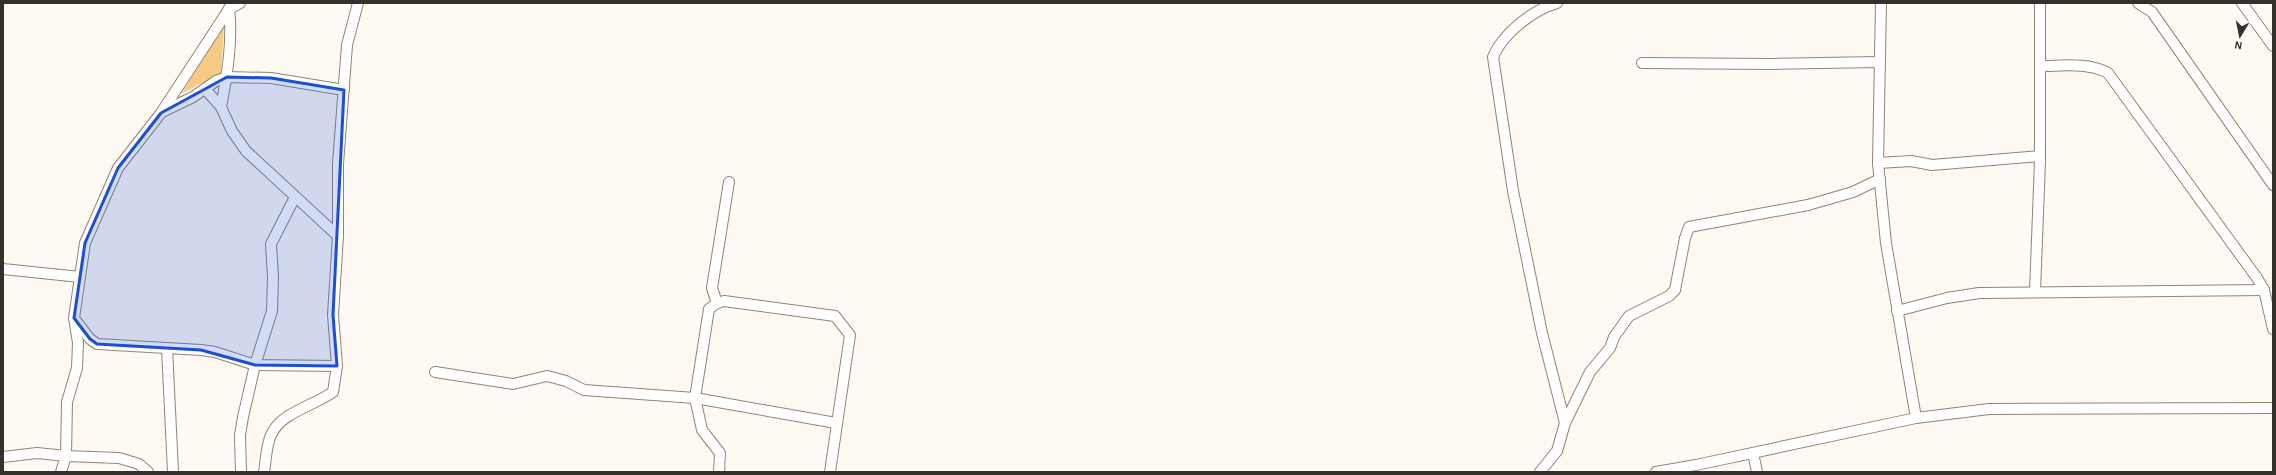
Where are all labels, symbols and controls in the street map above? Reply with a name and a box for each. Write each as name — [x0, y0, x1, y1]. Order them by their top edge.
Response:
north arrow — [2220, 16, 2260, 56]
text: N — [2234, 39, 2243, 51]

